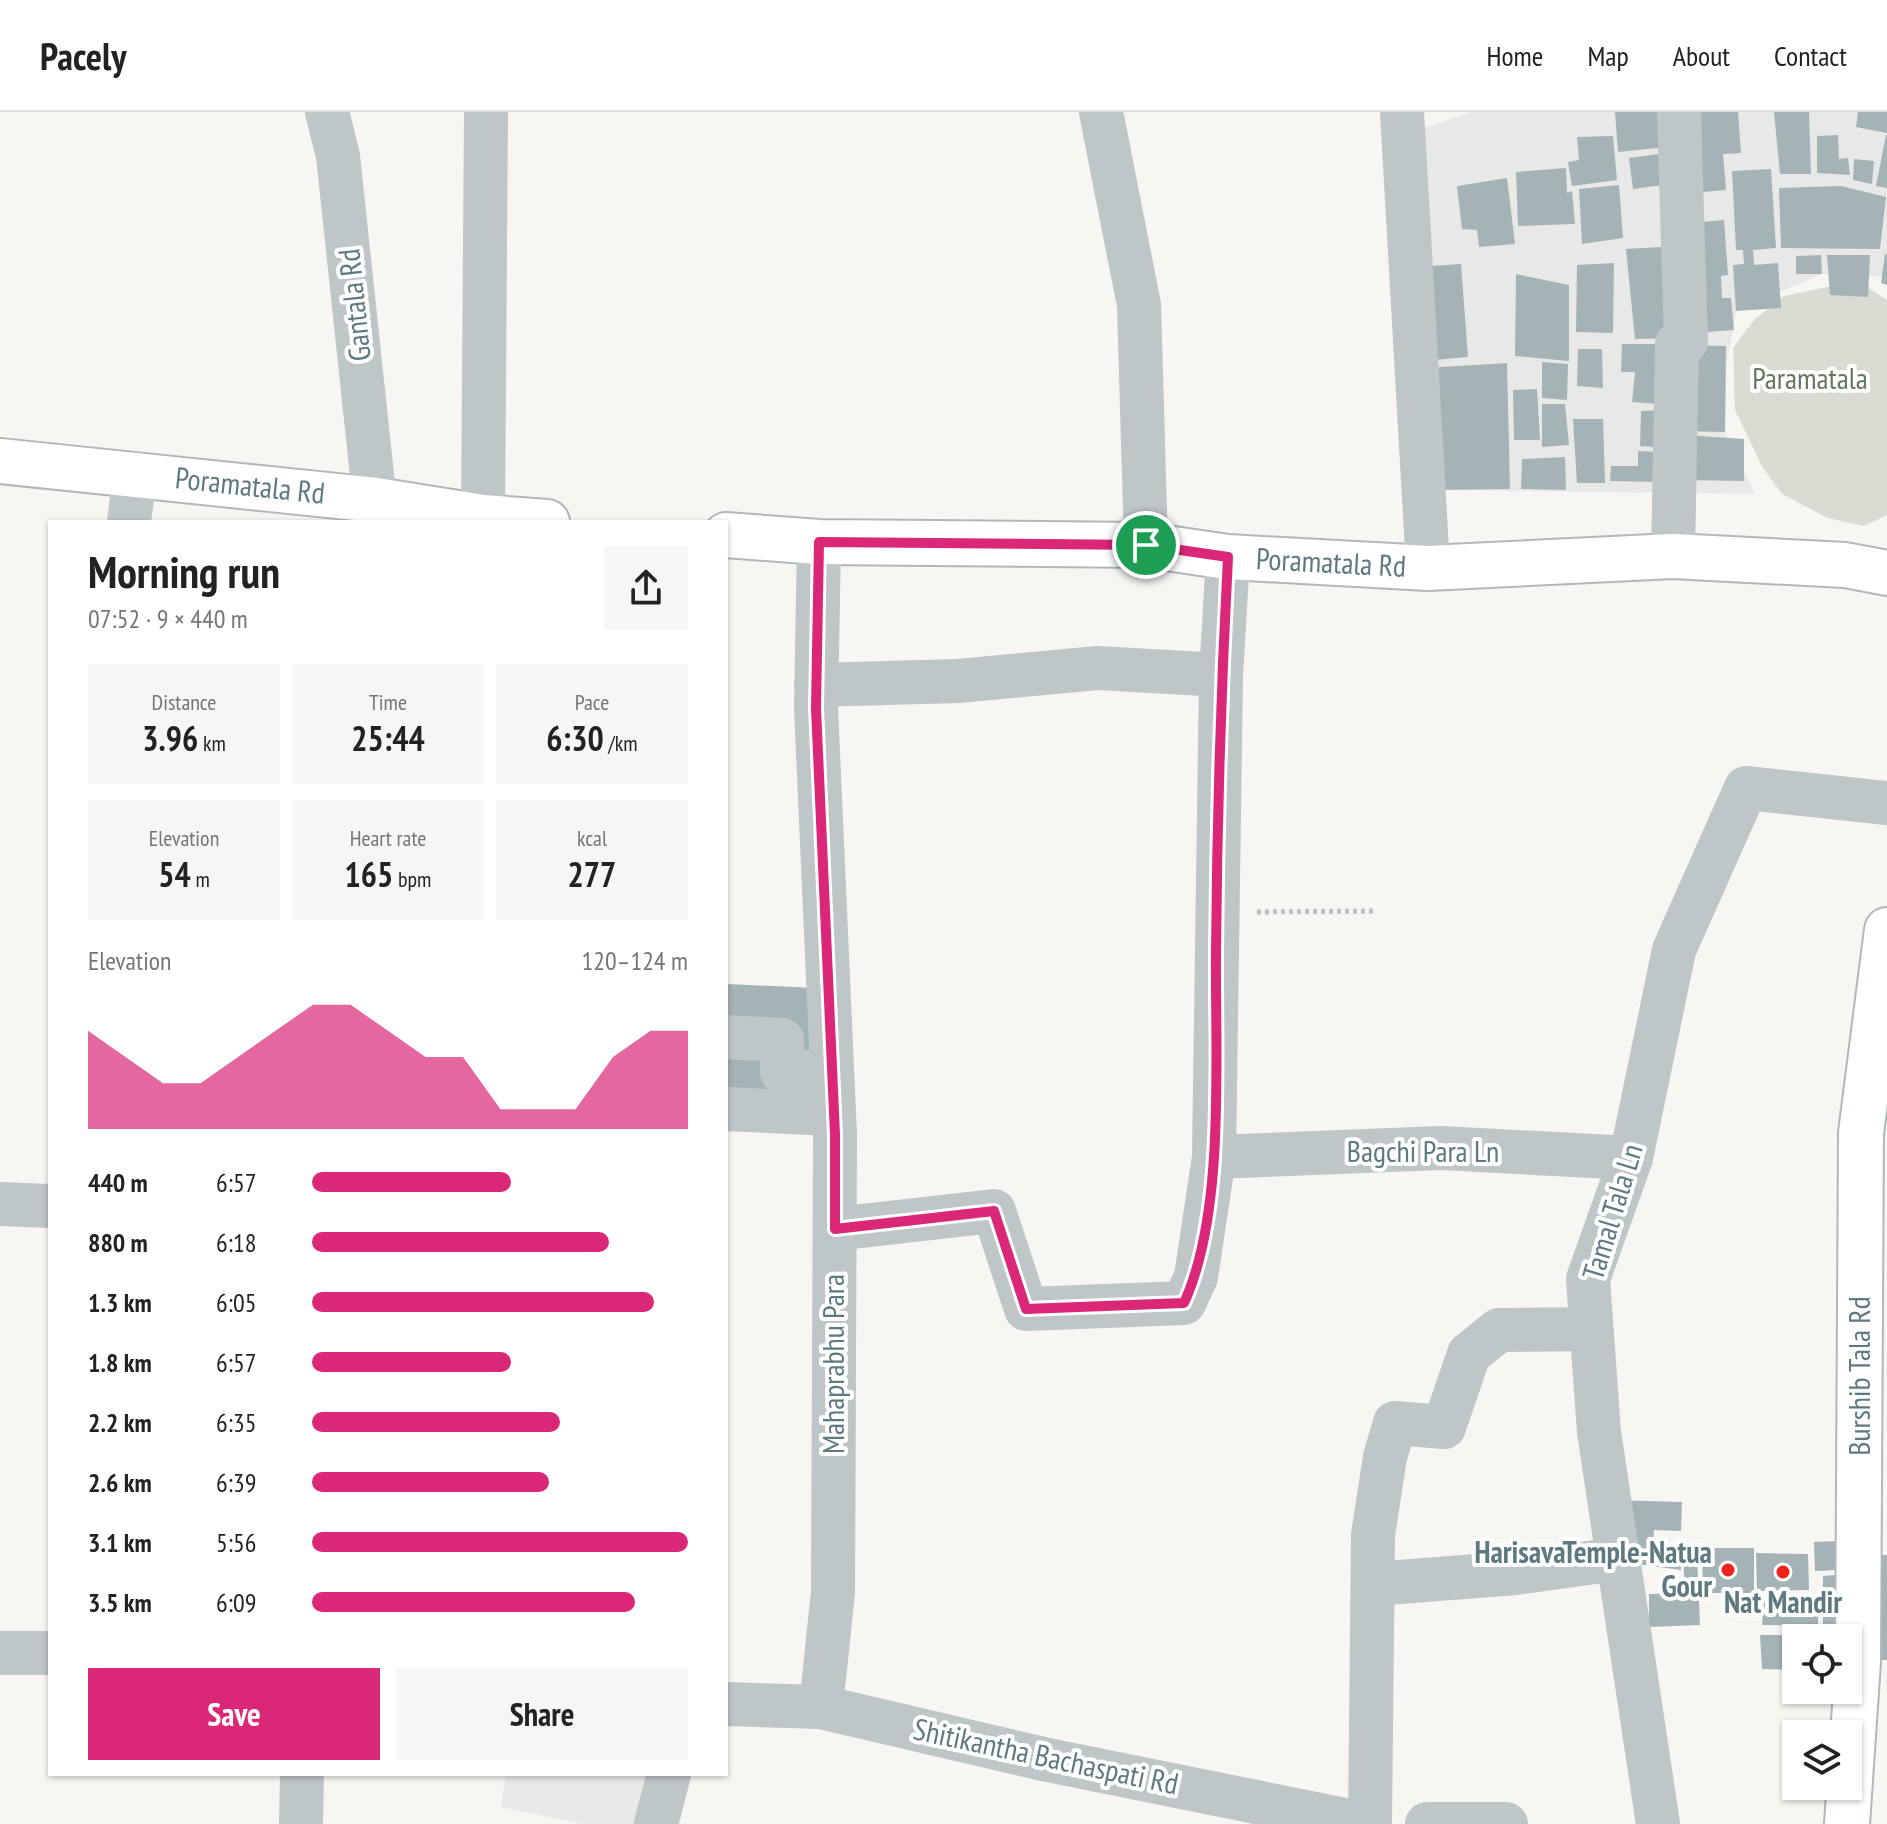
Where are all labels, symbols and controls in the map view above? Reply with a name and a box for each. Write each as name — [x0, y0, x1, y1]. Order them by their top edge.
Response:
text: Pacely — [40, 31, 126, 80]
text: Home — [1487, 37, 1543, 74]
text: Map — [1587, 37, 1629, 74]
text: About — [1673, 37, 1730, 74]
text: Contact — [1774, 37, 1847, 74]
street label: Gantala Rd — [328, 247, 379, 363]
park label: Paramatala — [1752, 358, 1868, 397]
street label: Poramatala Rd — [173, 457, 327, 512]
pin — [1112, 511, 1180, 579]
icon: arrive — [1124, 523, 1168, 567]
street label: Poramatala Rd — [1255, 538, 1407, 585]
text: Morning run — [88, 543, 280, 600]
button: share — [604, 546, 688, 630]
text: 07:52 · 9 × 440 m — [88, 602, 248, 635]
text: Distance — [152, 688, 216, 716]
text: Time — [369, 688, 407, 716]
text: Pace — [575, 688, 609, 716]
text: 3.96 — [142, 716, 198, 760]
text: 25:44 — [351, 716, 425, 760]
text: 6:30 — [546, 716, 604, 760]
text: km — [198, 729, 226, 757]
text: /km — [604, 729, 638, 757]
text: Elevation — [149, 824, 219, 852]
text: Heart rate — [350, 824, 426, 852]
text: kcal — [577, 824, 607, 852]
text: 54 — [158, 852, 191, 896]
text: 165 — [345, 852, 393, 896]
text: 277 — [568, 852, 616, 896]
text: m — [191, 865, 210, 893]
text: bpm — [393, 865, 431, 893]
text: Elevation — [88, 944, 171, 977]
text: 120–124 m — [582, 944, 688, 977]
street label: Bagchi Para Ln — [1347, 1131, 1499, 1170]
street label: Tamal Tala Ln — [1572, 1139, 1651, 1284]
text: 440 m — [88, 1166, 148, 1199]
text: 6:57 — [216, 1166, 256, 1199]
text: 880 m — [88, 1226, 148, 1259]
text: 6:18 — [216, 1226, 256, 1259]
street label: Mahaprabhu Para — [813, 1274, 852, 1454]
text: 1.3 km — [88, 1286, 152, 1319]
text: 6:05 — [216, 1286, 256, 1319]
street label: Burshib Tala Rd — [1839, 1296, 1878, 1456]
text: 1.8 km — [88, 1346, 152, 1379]
text: 6:57 — [216, 1346, 256, 1379]
text: 2.2 km — [88, 1406, 152, 1439]
text: 6:35 — [216, 1406, 256, 1439]
text: 2.6 km — [88, 1466, 152, 1499]
text: 6:39 — [216, 1466, 256, 1499]
text: 3.1 km — [88, 1526, 152, 1559]
text: 5:56 — [216, 1526, 256, 1559]
place label: HarisavaTemple-Natua Gour — [1474, 1532, 1712, 1605]
marker: HarisavaTemple-Natua Gour — [1719, 1561, 1737, 1579]
marker: Nat Mandir — [1774, 1563, 1792, 1581]
place label: Nat Mandir — [1724, 1582, 1842, 1621]
text: 3.5 km — [88, 1586, 152, 1619]
text: 6:09 — [216, 1586, 256, 1619]
map controls — [1782, 1624, 1862, 1800]
button: locate — [1782, 1624, 1862, 1704]
button: Save — [88, 1668, 380, 1760]
button: Share — [396, 1668, 688, 1760]
street label: Shitikantha Bachaspati Rd — [910, 1708, 1182, 1803]
button: layers — [1782, 1720, 1862, 1800]

